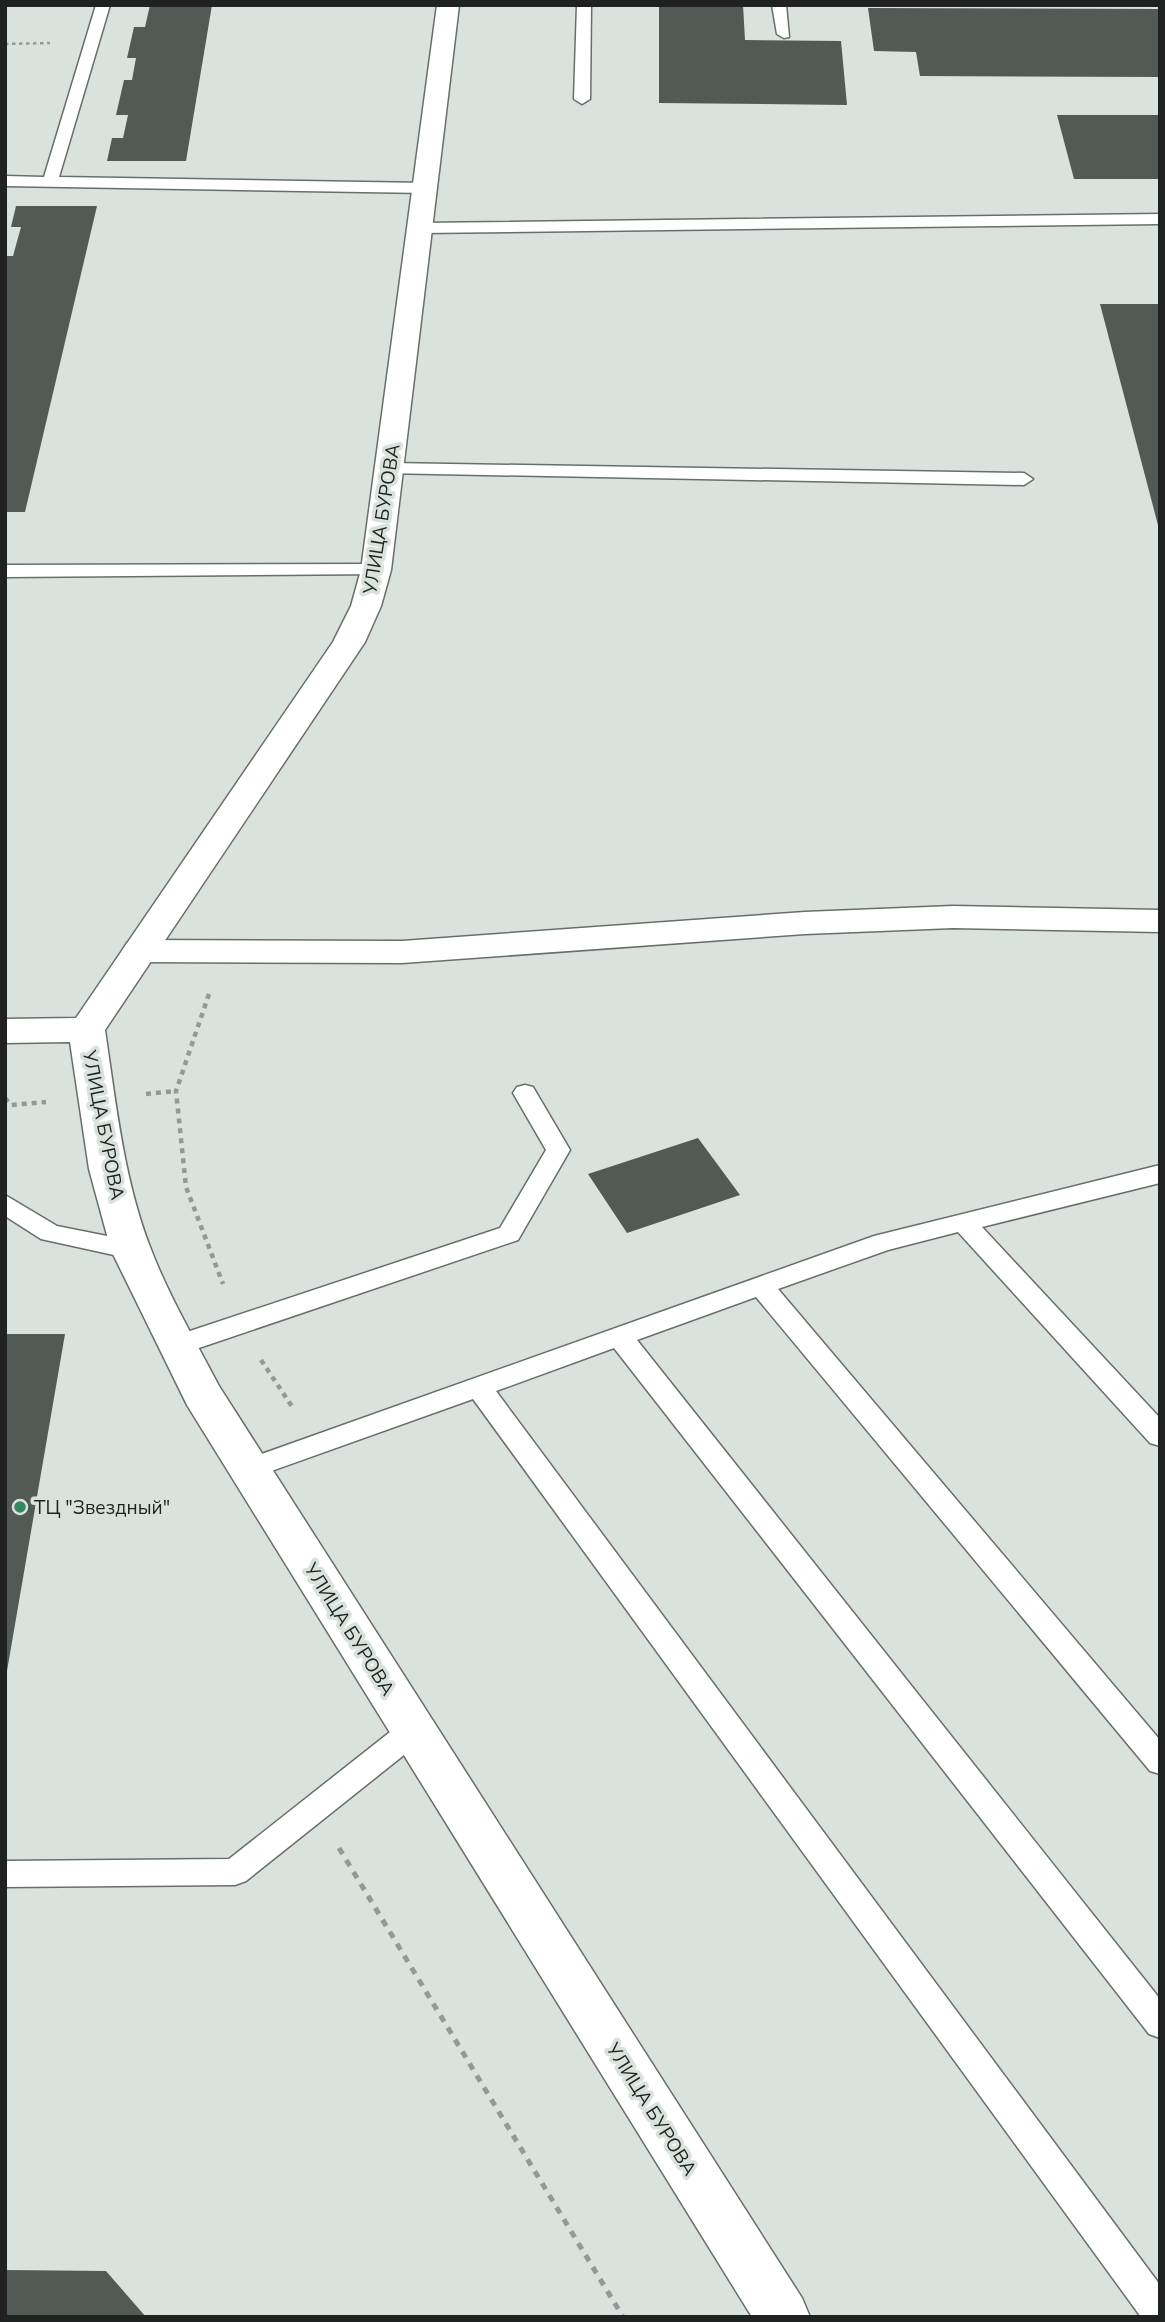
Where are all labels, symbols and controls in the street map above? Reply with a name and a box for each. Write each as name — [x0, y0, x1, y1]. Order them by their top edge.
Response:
street label: УЛИЦА БУРОВА — [357, 442, 407, 597]
street label: УЛИЦА БУРОВА — [76, 1047, 130, 1202]
place label: ТЦ "Звездный" — [34, 1495, 170, 1521]
marker: ТЦ "Звездный" — [12, 1499, 28, 1515]
street label: УЛИЦА БУРОВА — [297, 1557, 400, 1701]
street label: УЛИЦА БУРОВА — [599, 2037, 702, 2181]

